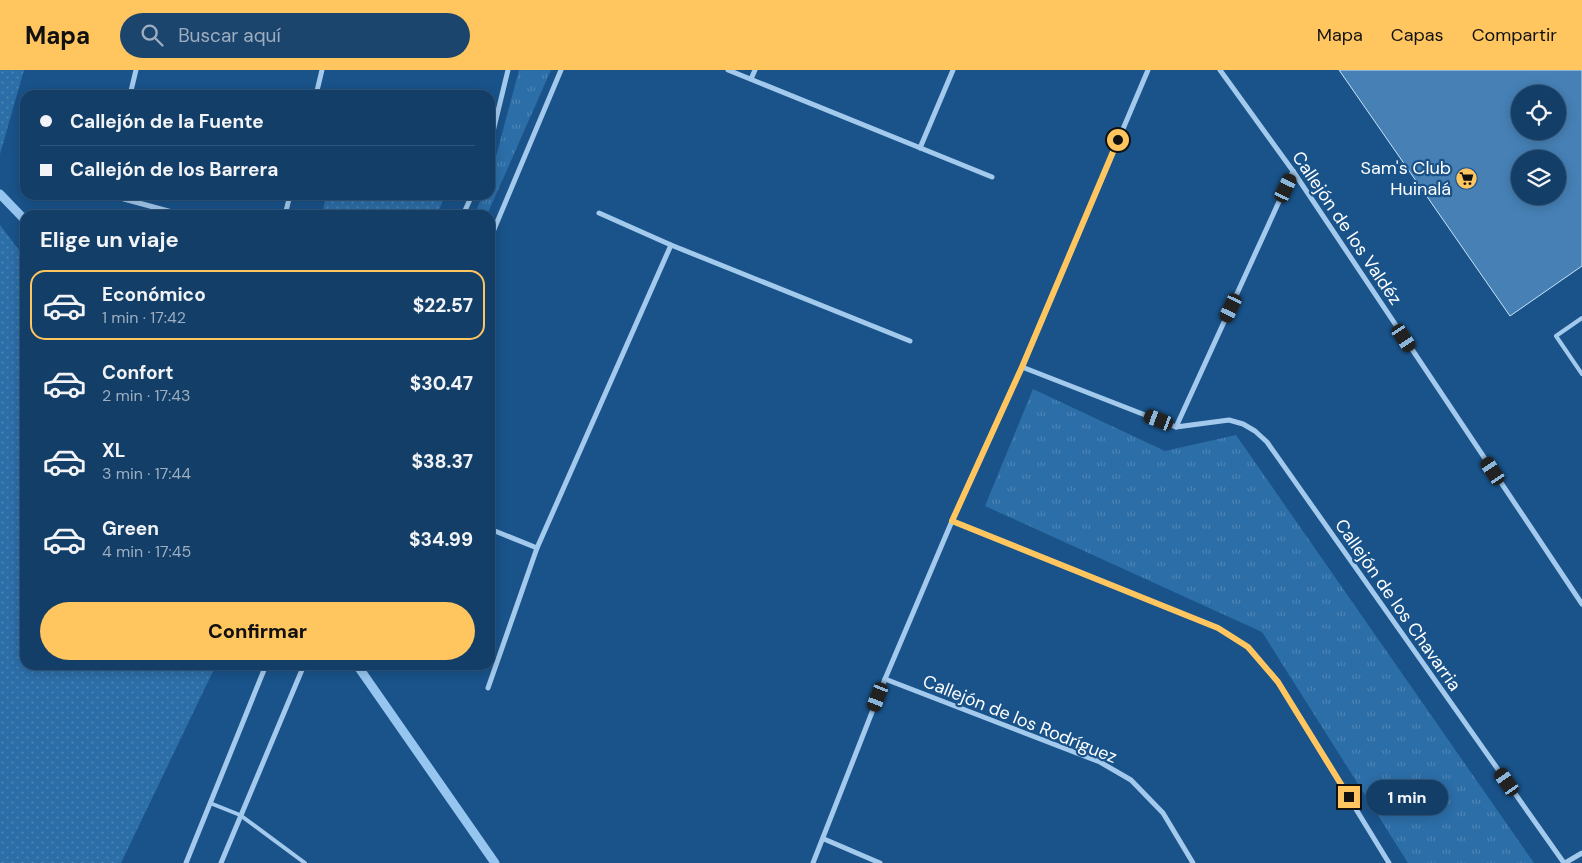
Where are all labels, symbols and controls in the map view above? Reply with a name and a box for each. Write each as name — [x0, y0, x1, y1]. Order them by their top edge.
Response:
search box — [120, 13, 470, 58]
text: Mapa — [25, 20, 90, 51]
icon: search — [138, 21, 166, 49]
text: Buscar aquí — [178, 23, 281, 48]
text: Mapa — [1317, 23, 1363, 47]
text: Capas — [1391, 23, 1444, 47]
text: Compartir — [1472, 23, 1557, 47]
map controls — [1511, 85, 1566, 205]
button: locate — [1511, 85, 1566, 140]
text: Callejón de la Fuente — [70, 109, 264, 134]
route start — [1107, 129, 1129, 151]
street label: Callejón de los Valdéz — [1287, 146, 1407, 310]
button: layers — [1511, 150, 1566, 205]
place label: Sam's Club Huinalá — [1360, 156, 1451, 201]
text: Callejón de los Barrera — [70, 157, 278, 182]
supermarket icon: Sam's Club Huinalá — [1455, 166, 1479, 190]
car — [1272, 171, 1299, 205]
text: Elige un viaje — [40, 225, 179, 254]
text: Económico — [102, 282, 206, 307]
icon: car — [42, 283, 87, 328]
car — [1217, 291, 1244, 325]
text: $22.57 — [413, 293, 473, 318]
text: 1 min · 17:42 — [102, 307, 186, 328]
car — [1389, 321, 1418, 355]
text: Confort — [102, 360, 174, 385]
icon: car — [42, 361, 87, 406]
text: $30.47 — [410, 371, 473, 396]
text: 2 min · 17:43 — [102, 385, 190, 406]
car — [1142, 408, 1175, 432]
text: XL — [102, 438, 125, 463]
icon: car — [42, 439, 87, 484]
text: $38.37 — [411, 449, 473, 474]
car — [1478, 454, 1507, 488]
text: 3 min · 17:44 — [102, 463, 191, 484]
street label: Callejón de los Chavarria — [1329, 514, 1467, 696]
text: Green — [102, 516, 159, 541]
icon: car — [42, 517, 87, 562]
text: $34.99 — [409, 527, 473, 552]
text: 4 min · 17:45 — [102, 541, 191, 562]
button: Confirmar — [40, 602, 475, 660]
street label: Callejón de los Rodríguez — [919, 669, 1121, 769]
car — [865, 680, 890, 714]
car — [1492, 765, 1521, 799]
callout: 1 min — [1366, 780, 1449, 814]
route end — [1338, 786, 1360, 808]
text: 1 min — [1387, 787, 1427, 808]

